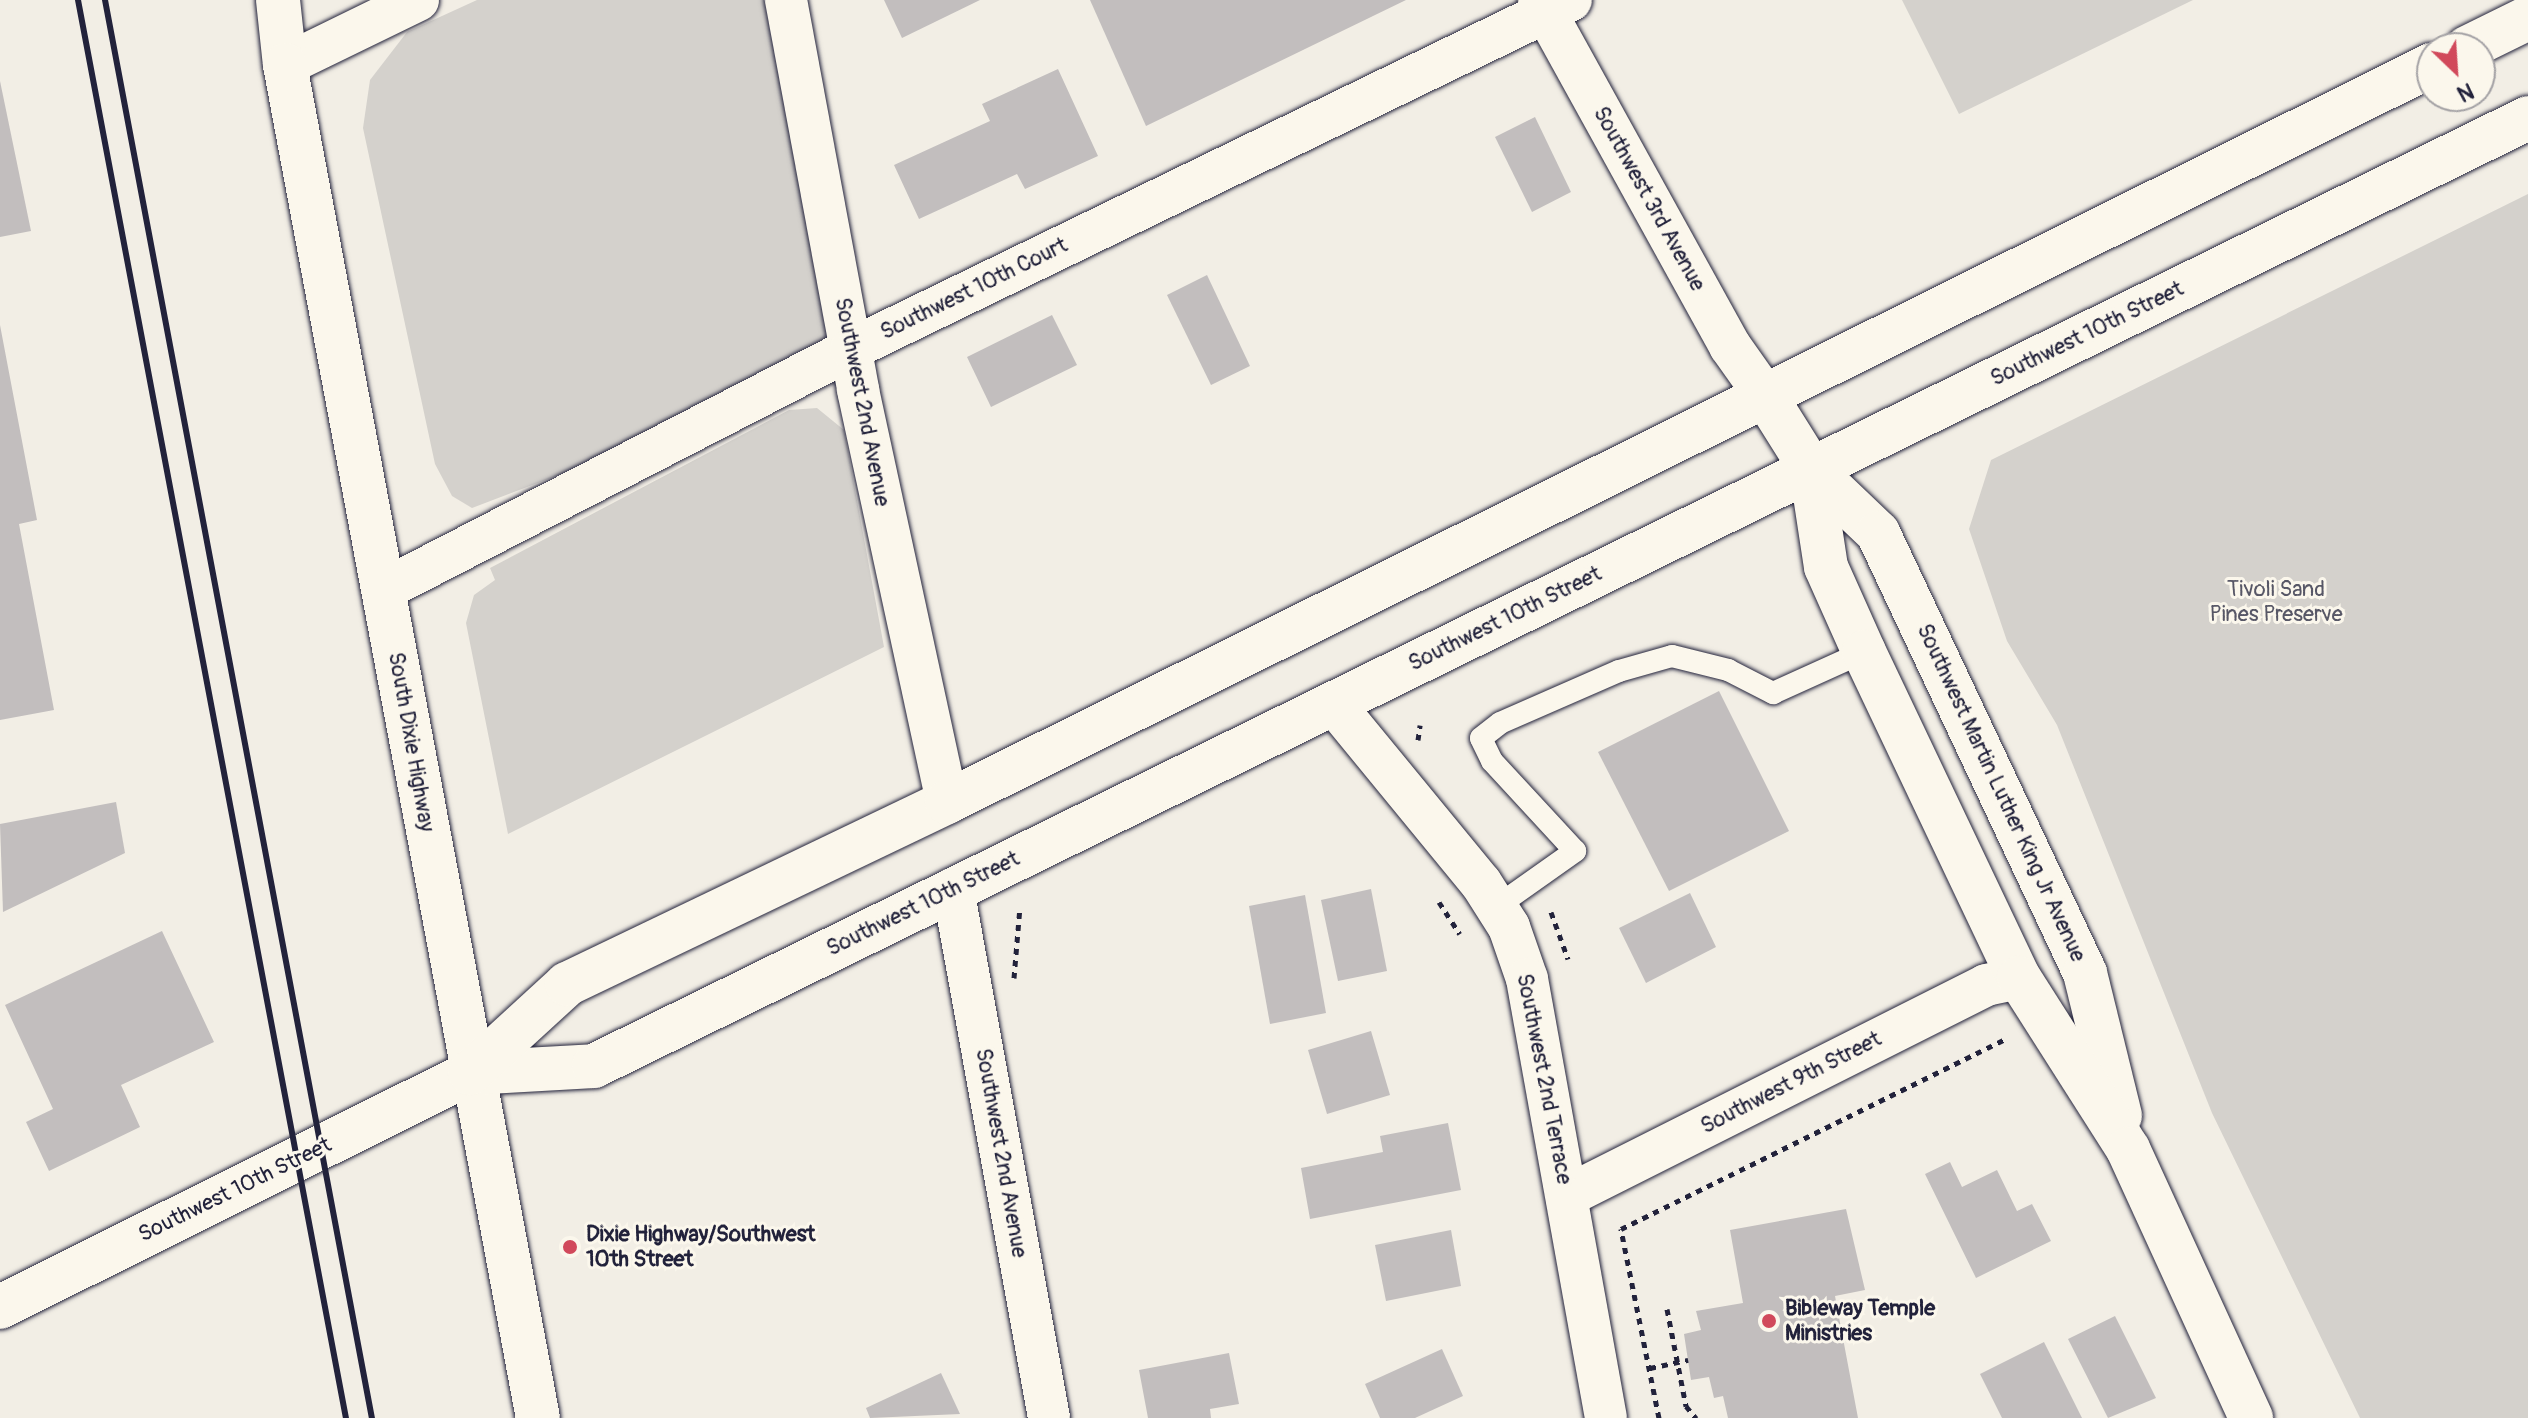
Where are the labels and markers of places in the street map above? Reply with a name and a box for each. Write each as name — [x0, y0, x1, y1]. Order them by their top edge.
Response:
place label: Dixie Highway/Southwest 10th Street — [586, 1221, 815, 1272]
marker: Dixie Highway/Southwest 10th Street — [561, 1238, 579, 1256]
place label: Bibleway Temple Ministries — [1785, 1295, 1935, 1346]
marker: Bibleway Temple Ministries — [1760, 1312, 1778, 1330]

